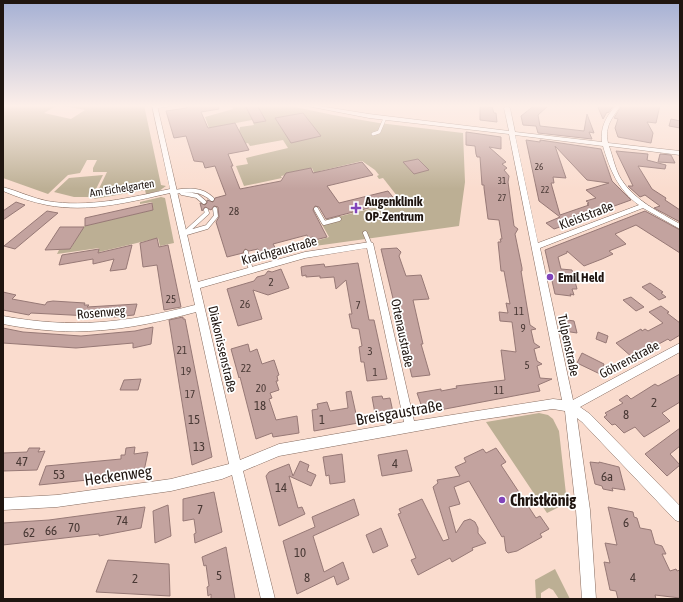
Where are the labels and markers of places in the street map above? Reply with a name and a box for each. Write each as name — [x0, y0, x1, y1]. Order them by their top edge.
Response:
place label: Augenklinik OP-Zentrum — [364, 194, 424, 224]
marker: Augenklinik OP-Zentrum — [350, 202, 362, 214]
place label: Emil Held — [558, 270, 604, 285]
marker: Emil Held — [545, 272, 555, 282]
place label: Christkönig — [510, 491, 576, 509]
marker: Christkönig — [497, 495, 507, 505]

